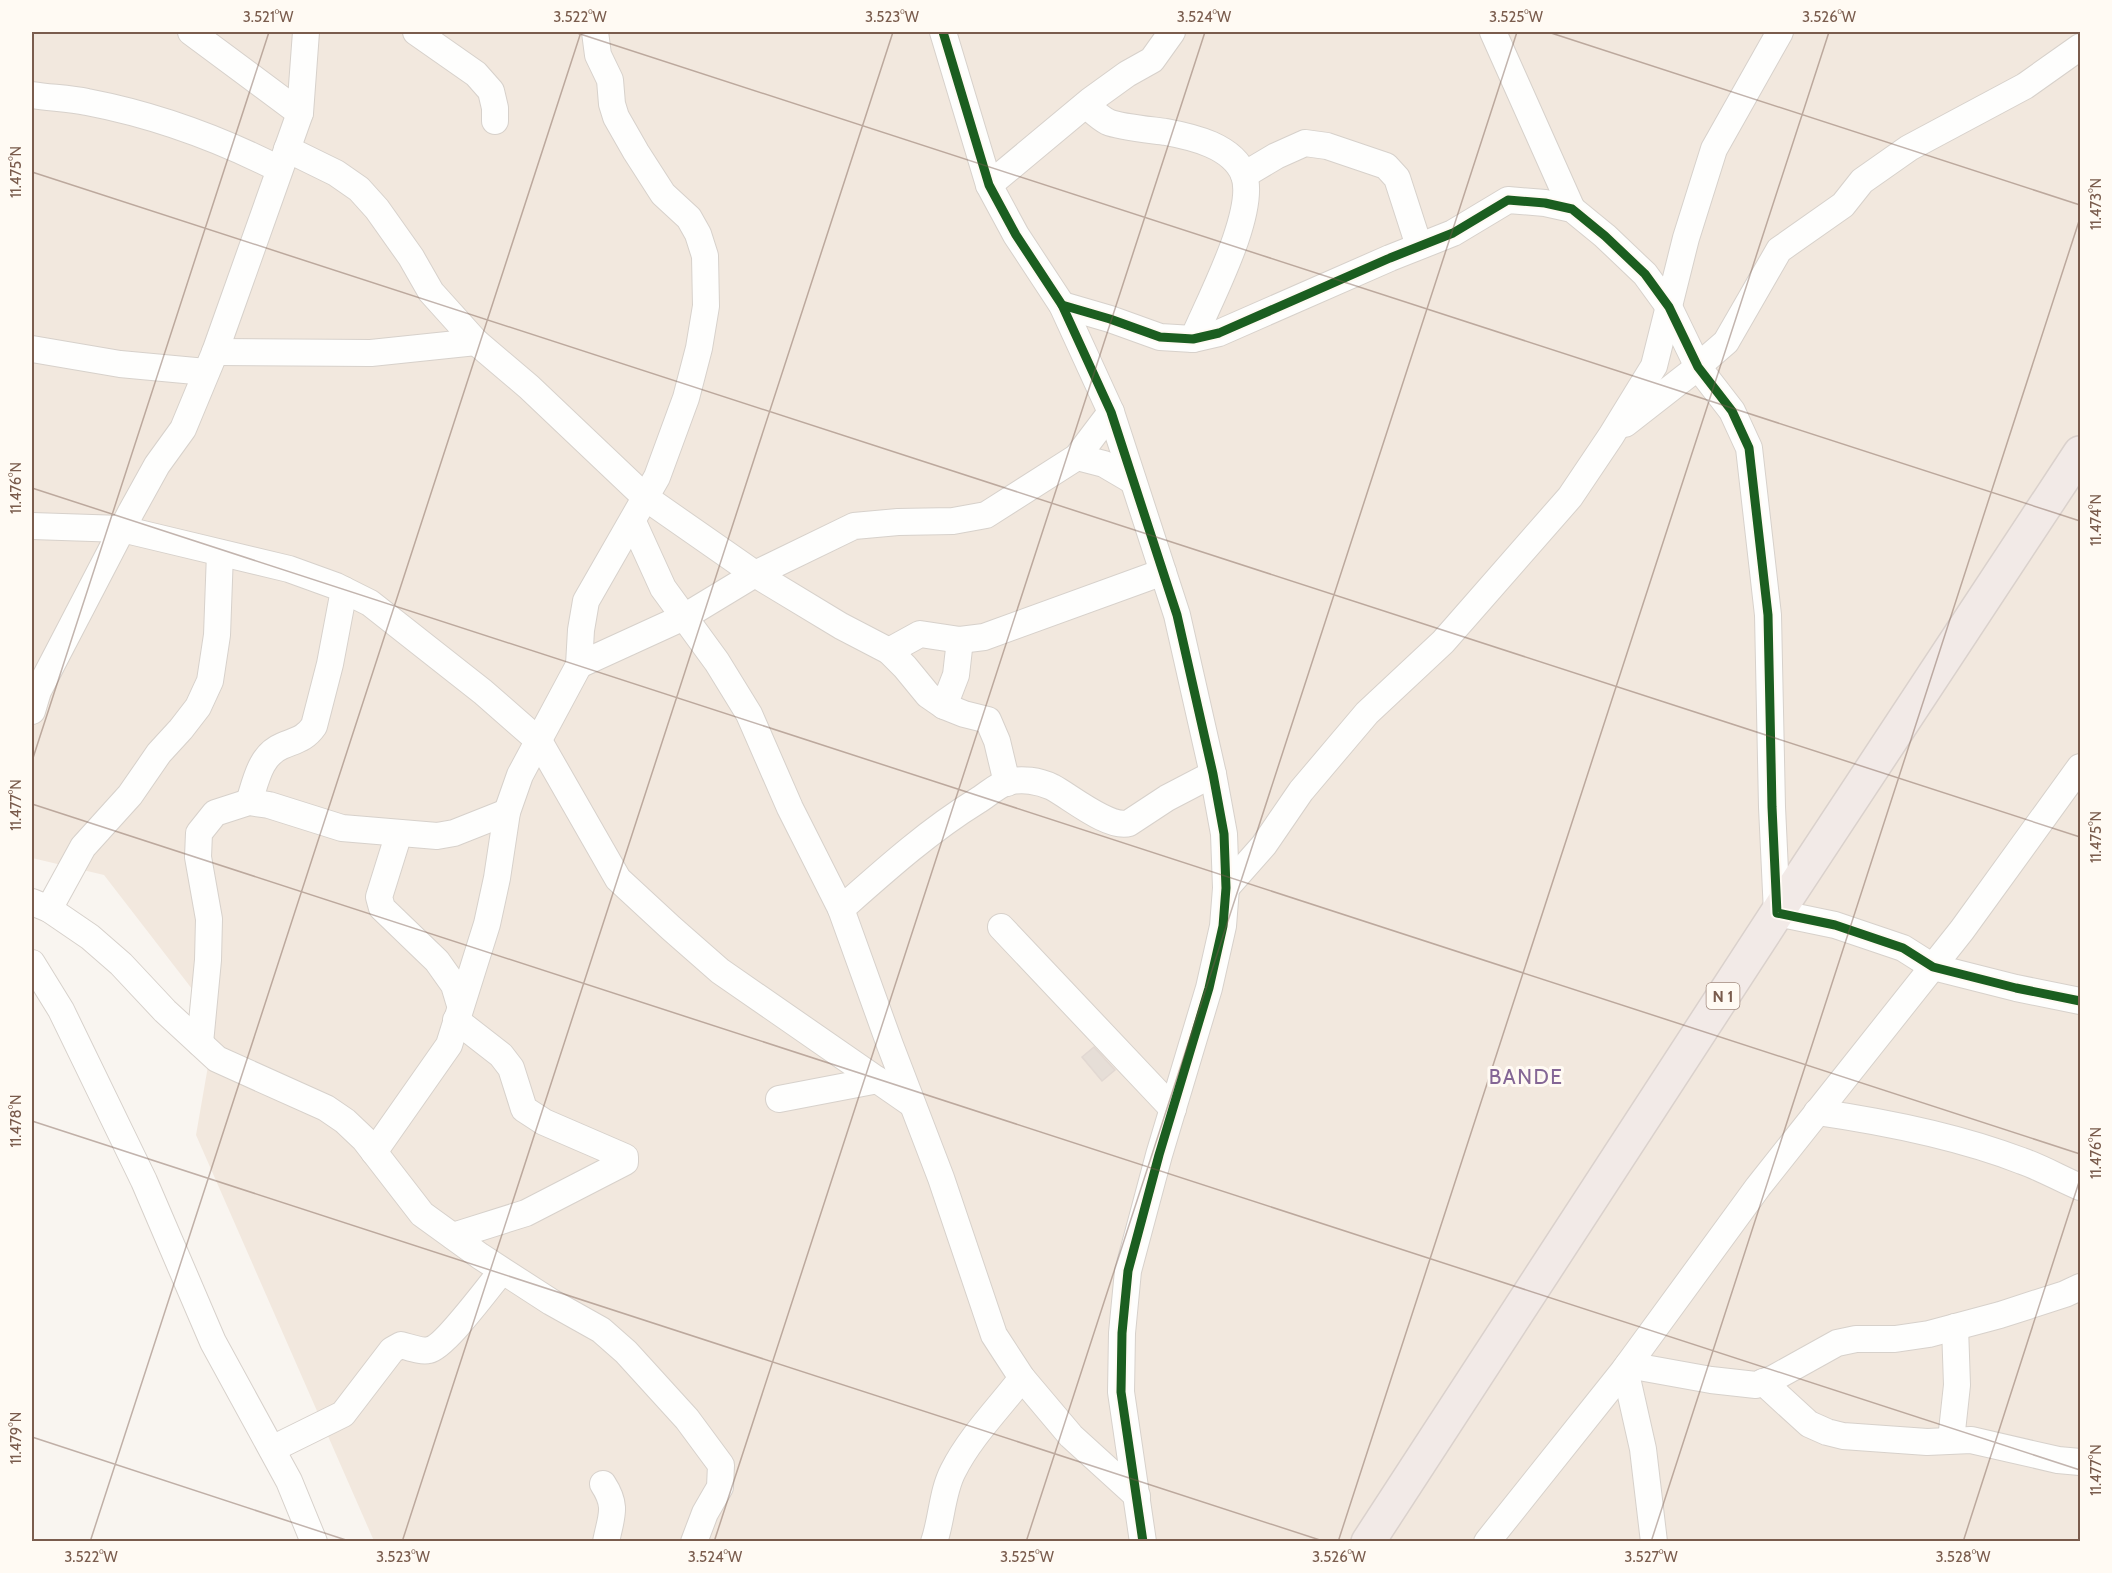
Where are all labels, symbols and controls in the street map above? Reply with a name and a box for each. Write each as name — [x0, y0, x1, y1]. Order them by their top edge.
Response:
text: 3.521°W — [243, 8, 294, 26]
text: 3.522°W — [553, 8, 608, 26]
text: 3.523°W — [865, 8, 920, 26]
text: 3.524°W — [1177, 8, 1232, 26]
text: 3.525°W — [1489, 8, 1544, 26]
text: 3.526°W — [1802, 8, 1857, 26]
text: 11.475°N — [7, 146, 25, 198]
text: 11.473°N — [2087, 178, 2105, 230]
text: 11.476°N — [7, 462, 25, 514]
text: 11.474°N — [2087, 494, 2105, 546]
text: 11.477°N — [7, 779, 25, 831]
text: 11.475°N — [2087, 811, 2105, 863]
road number: N 1 — [1706, 983, 1740, 1009]
district label: BANDE — [1489, 1064, 1563, 1089]
text: 11.478°N — [7, 1094, 25, 1148]
text: 11.476°N — [2087, 1127, 2105, 1179]
text: 11.479°N — [7, 1412, 25, 1464]
text: 11.477°N — [2087, 1444, 2105, 1496]
text: 3.522°W — [64, 1548, 119, 1566]
text: 3.523°W — [376, 1548, 431, 1566]
text: 3.524°W — [688, 1548, 743, 1566]
text: 3.525°W — [1000, 1548, 1055, 1566]
text: 3.526°W — [1312, 1548, 1367, 1566]
text: 3.527°W — [1624, 1548, 1678, 1566]
text: 3.528°W — [1936, 1548, 1991, 1566]

